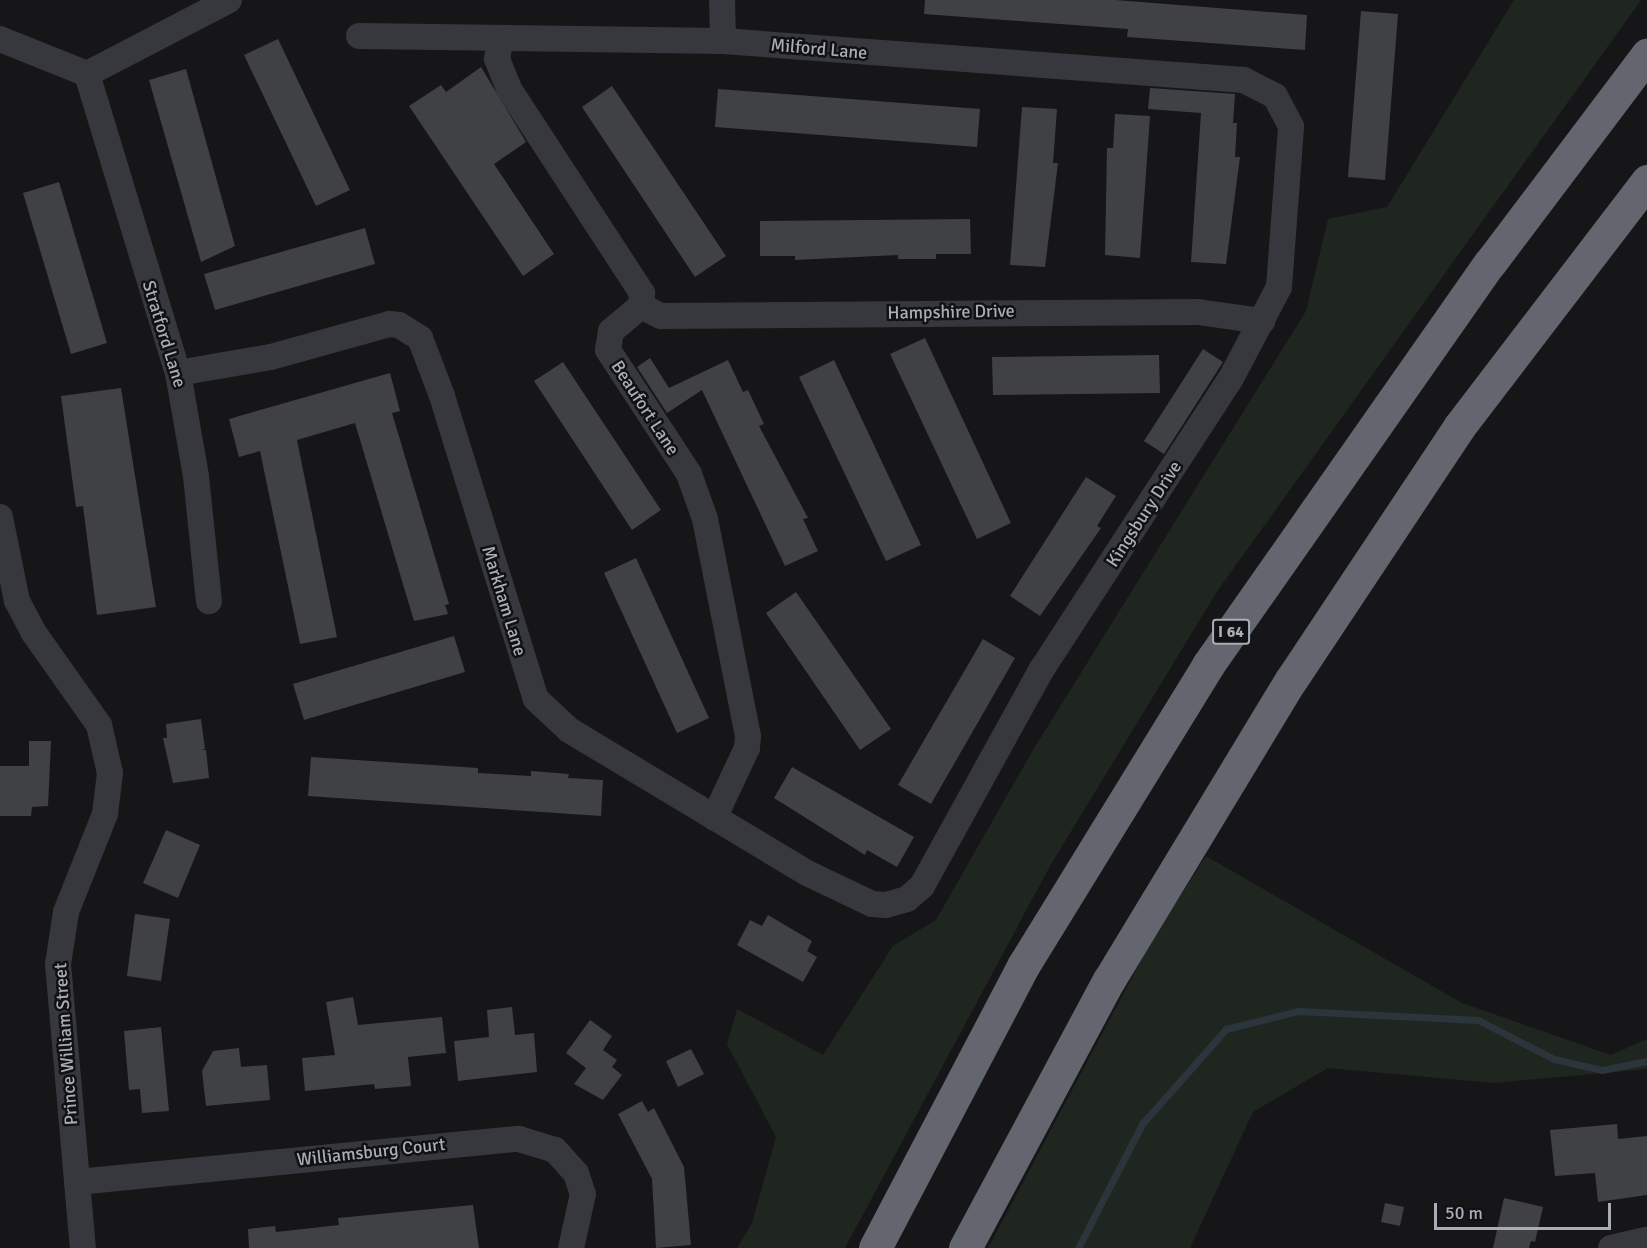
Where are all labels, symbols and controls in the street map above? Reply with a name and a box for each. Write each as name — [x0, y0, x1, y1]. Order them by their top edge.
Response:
street label: Milford Lane — [770, 34, 868, 64]
street label: Stratford Lane — [137, 278, 191, 390]
street label: Hampshire Drive — [887, 300, 1015, 324]
street label: Beaufort Lane — [606, 357, 684, 459]
street label: Kingsbury Drive — [1102, 457, 1186, 571]
street label: Markham Lane — [477, 543, 531, 659]
road number: I 64 — [1212, 619, 1250, 645]
street label: Prince William Street — [50, 962, 82, 1126]
street label: Williamsburg Court — [296, 1133, 446, 1171]
scale bar — [1437, 1191, 1614, 1229]
text: 50 m — [1445, 1202, 1483, 1224]

